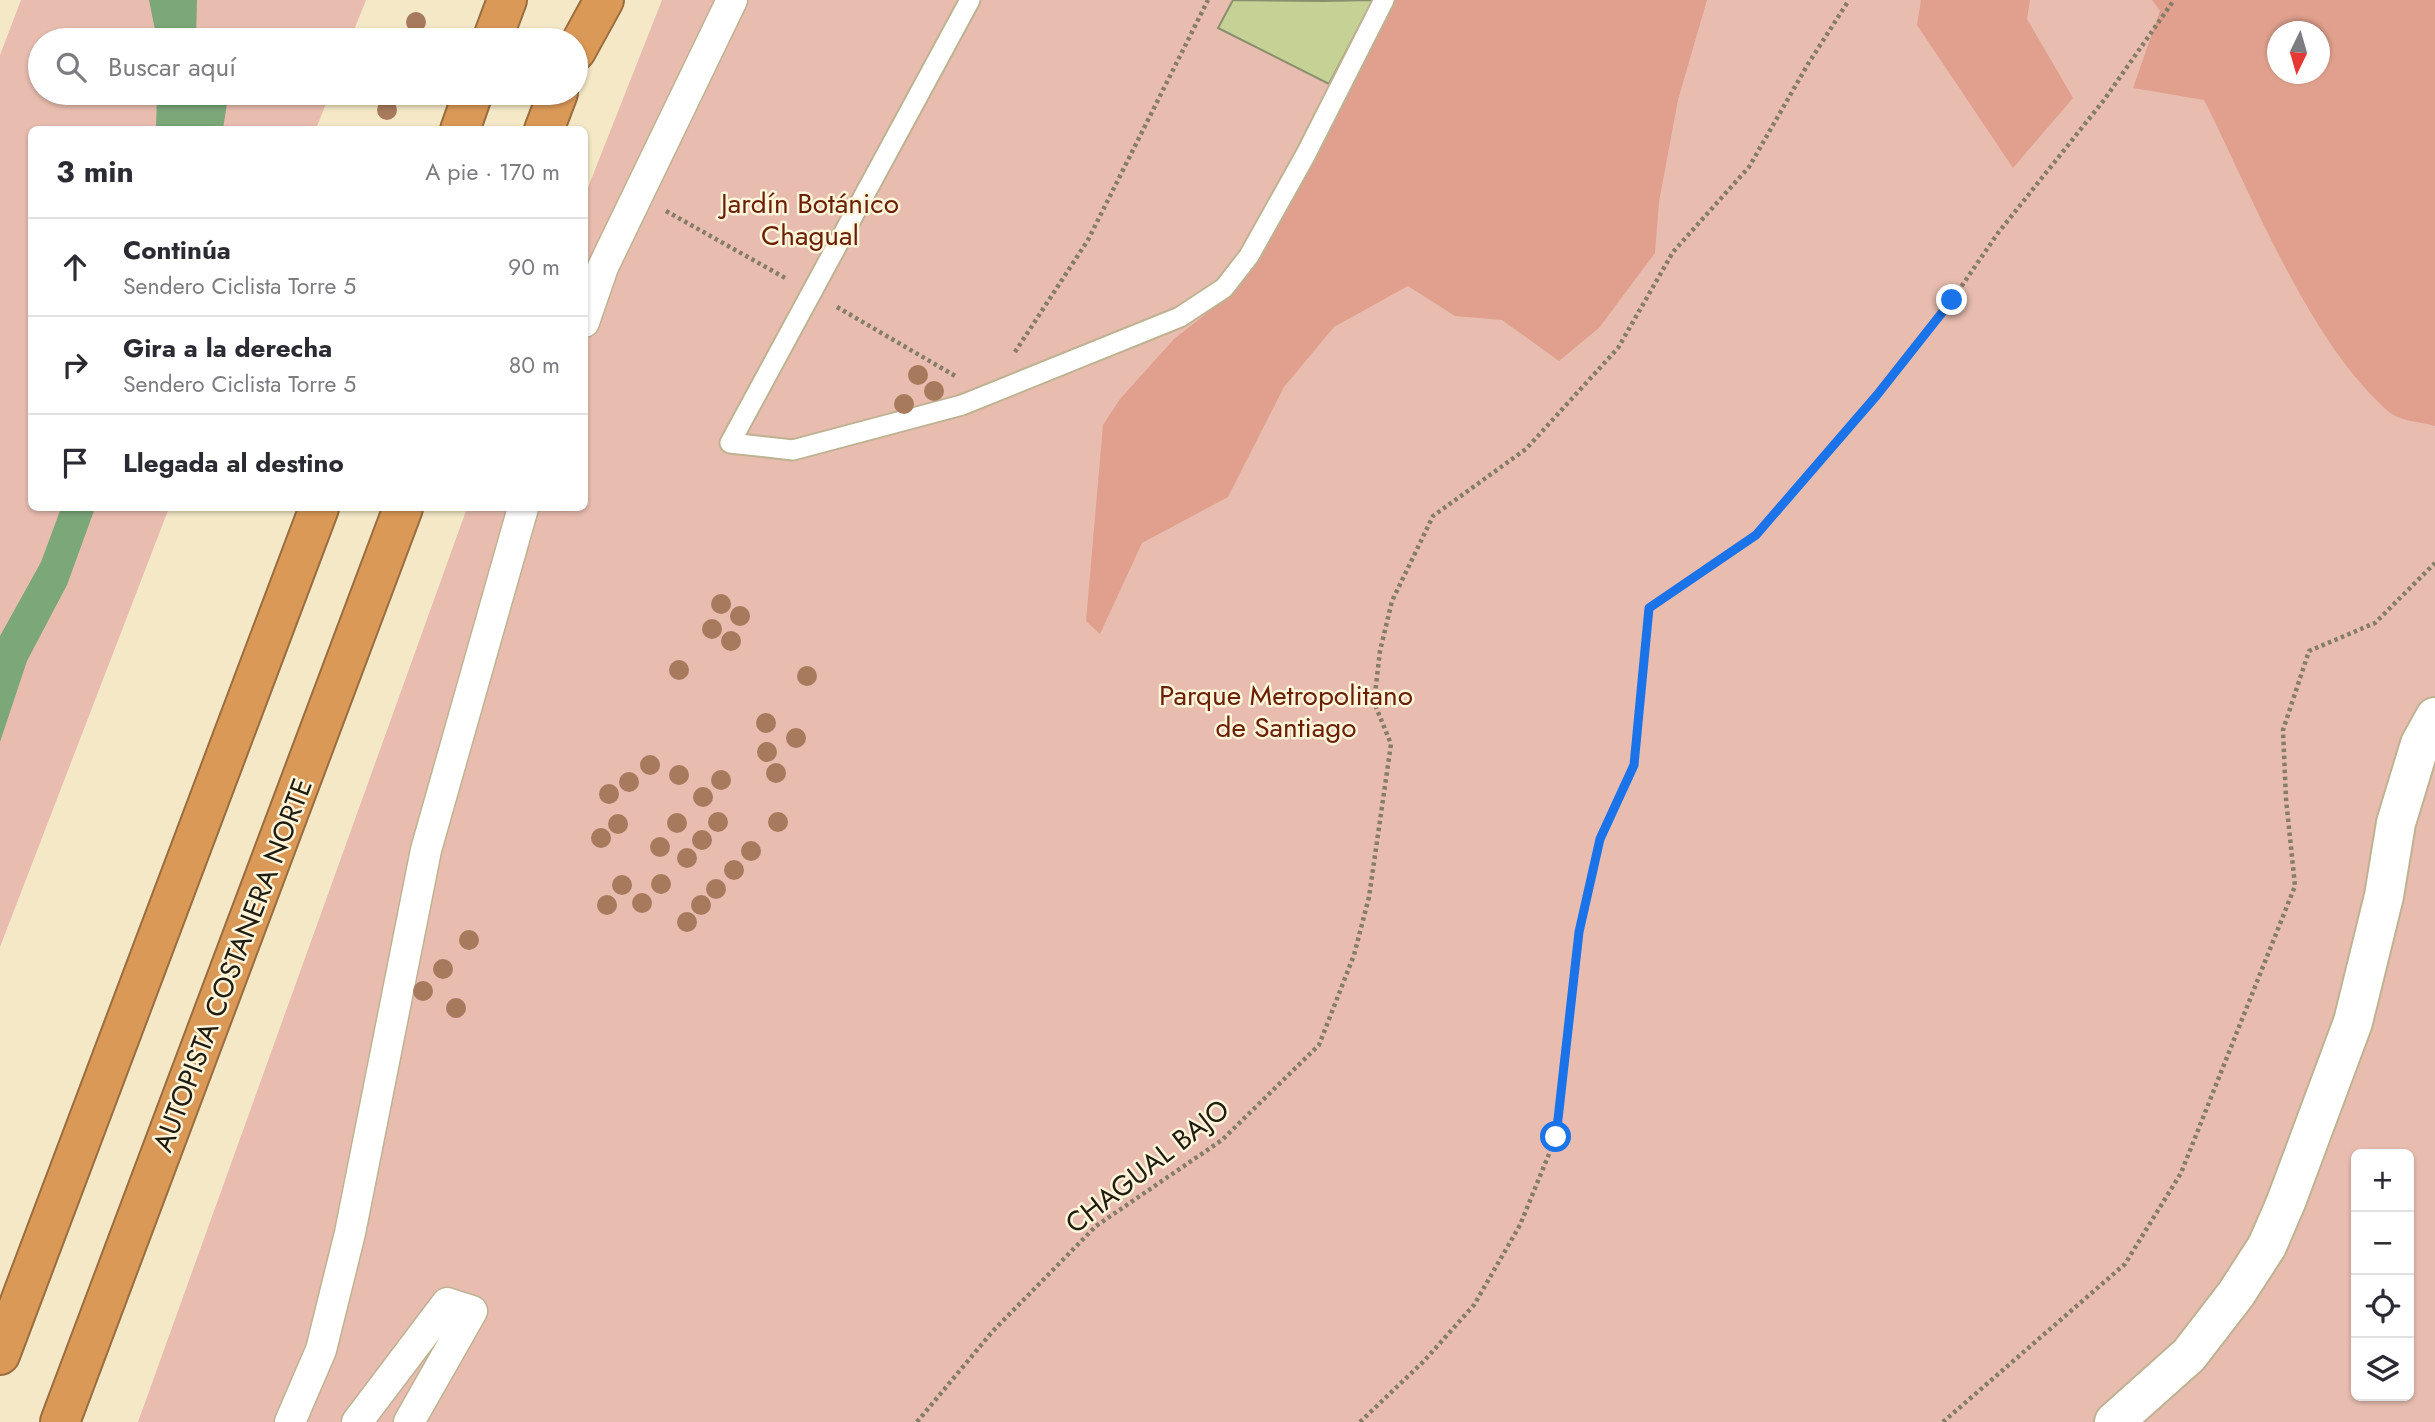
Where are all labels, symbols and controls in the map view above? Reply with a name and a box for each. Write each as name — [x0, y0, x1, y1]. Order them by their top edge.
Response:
north arrow — [2267, 21, 2330, 84]
search box — [28, 28, 588, 105]
icon: search — [52, 48, 90, 86]
text: Buscar aquí — [108, 48, 236, 86]
text: 3 min — [56, 150, 134, 193]
text: A pie · 170 m — [425, 155, 560, 189]
park label: Jardín Botánico Chagual — [717, 183, 899, 256]
text: Continúa — [123, 231, 231, 269]
icon: ahead — [56, 248, 94, 286]
text: 90 m — [508, 250, 560, 284]
text: Sendero Ciclista Torre 5 — [123, 269, 356, 303]
route end — [1936, 284, 1967, 315]
text: Gira a la derecha — [123, 329, 332, 367]
icon: right — [56, 346, 94, 384]
text: 80 m — [509, 348, 560, 382]
text: Sendero Ciclista Torre 5 — [123, 367, 356, 401]
icon: arrive — [56, 444, 94, 482]
text: Llegada al destino — [123, 444, 344, 482]
park label: Parque Metropolitano de Santiago — [1159, 675, 1413, 748]
street label: AUTOPISTA COSTANERA NORTE — [142, 772, 323, 1158]
street label: CHAGUAL BAJO — [1057, 1089, 1238, 1244]
route start — [1540, 1121, 1571, 1152]
map controls — [2351, 1149, 2414, 1401]
button: + — [2351, 1149, 2414, 1212]
button: − — [2351, 1212, 2414, 1275]
button: locate — [2351, 1275, 2414, 1338]
button: layers — [2351, 1338, 2414, 1401]

